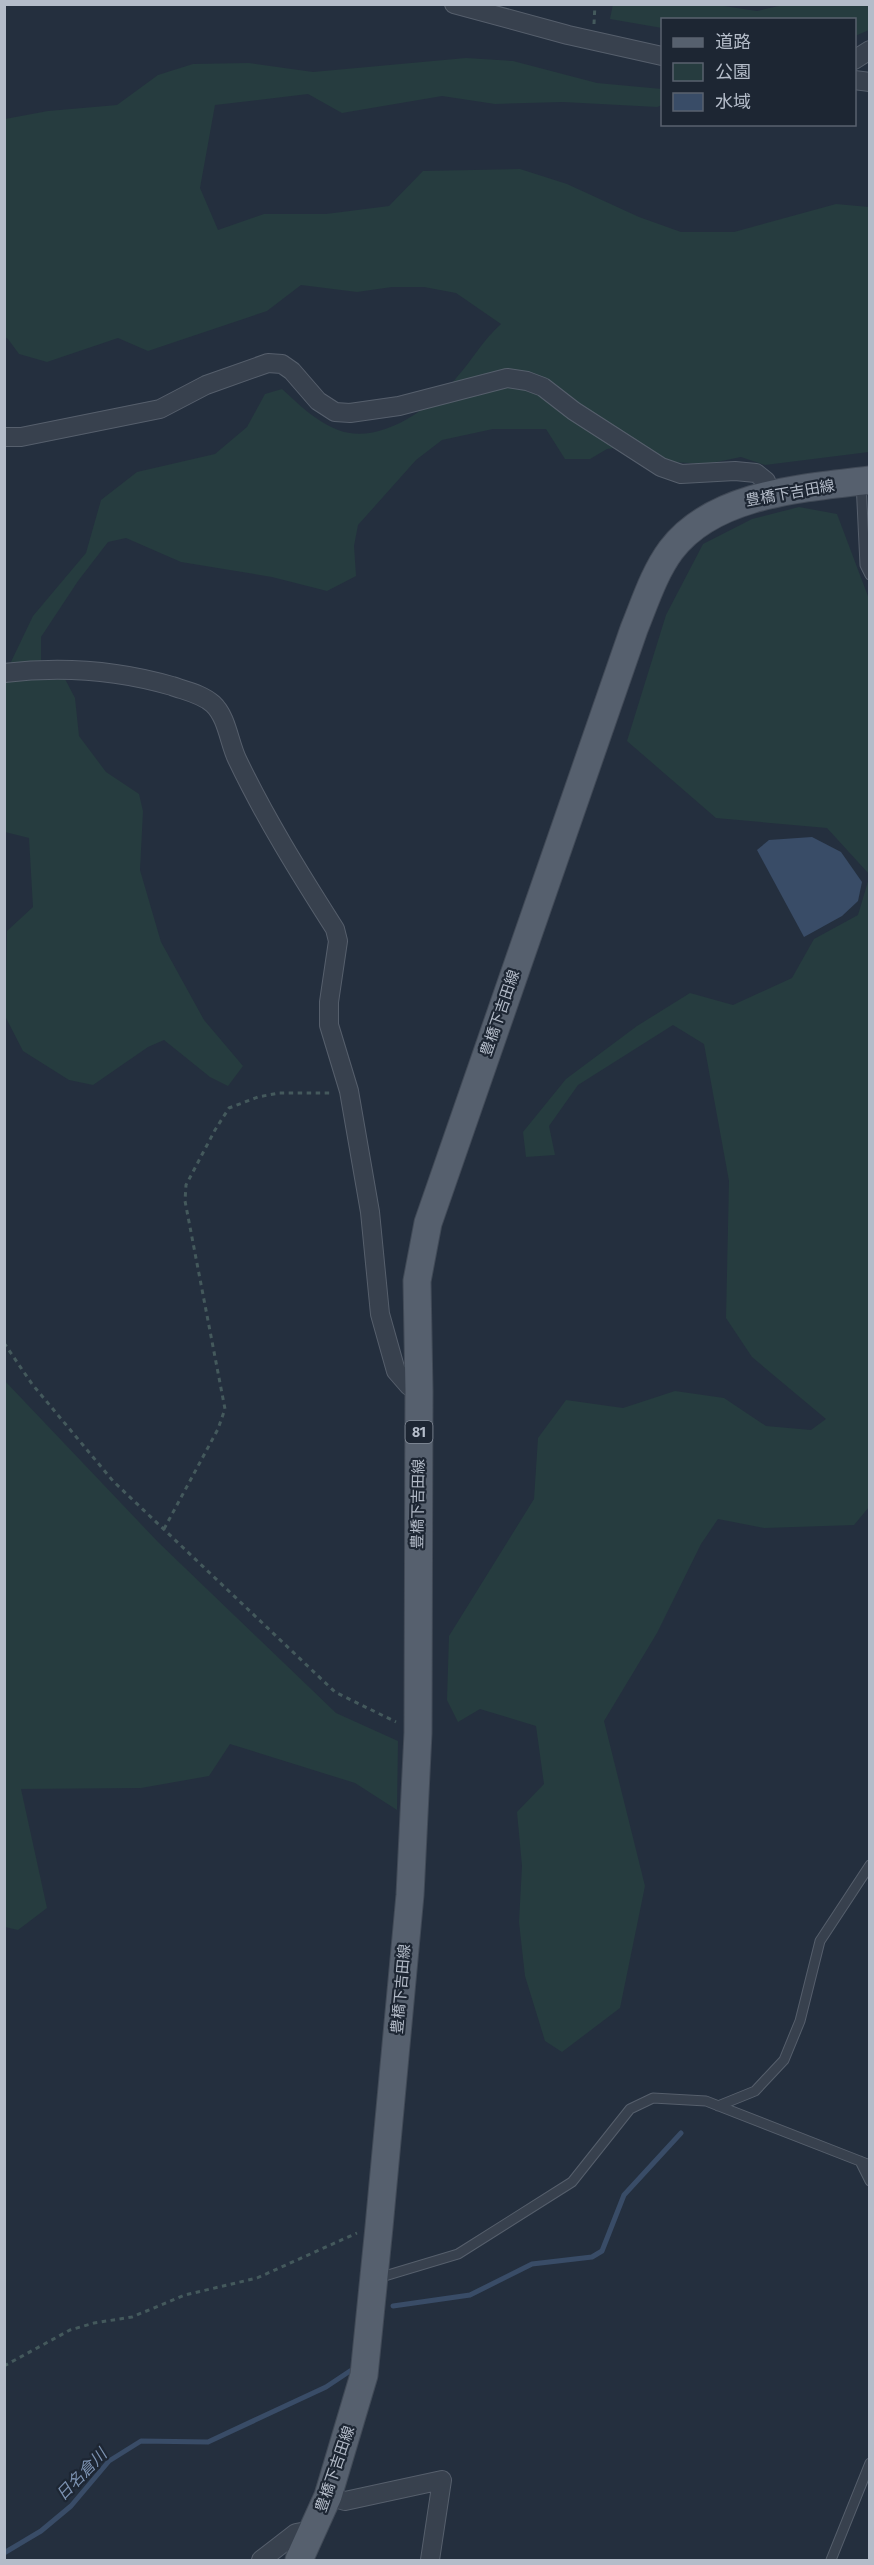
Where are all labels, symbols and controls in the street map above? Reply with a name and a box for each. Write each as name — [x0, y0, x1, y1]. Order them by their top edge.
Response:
legend — [661, 18, 856, 126]
text: 道路 — [715, 31, 751, 53]
text: 公園 — [715, 61, 751, 83]
text: 水域 — [715, 91, 751, 113]
street label: 豊橋下吉田線 — [744, 476, 836, 510]
street label: 豊橋下吉田線 — [477, 968, 523, 1058]
road number: 81 — [406, 1421, 432, 1443]
street label: 豊橋下吉田線 — [408, 1459, 428, 1549]
street label: 豊橋下吉田線 — [388, 1943, 414, 2035]
street label: 豊橋下吉田線 — [312, 2424, 358, 2514]
water label: 日名倉川 — [52, 2443, 112, 2504]

